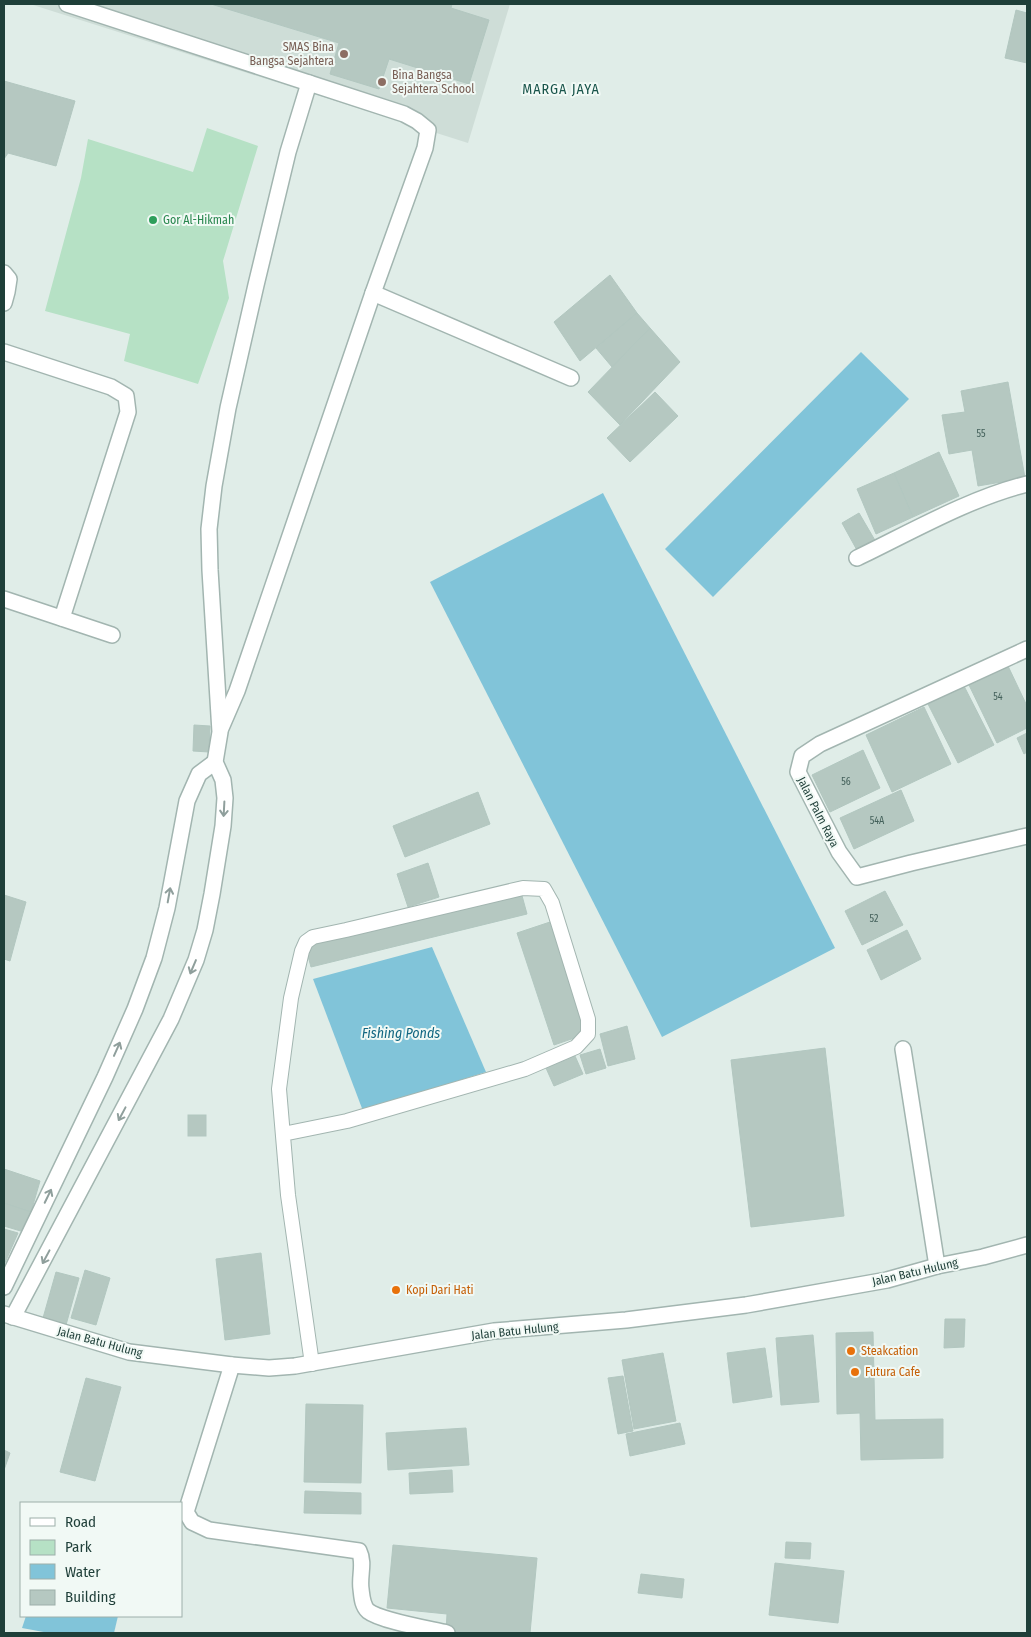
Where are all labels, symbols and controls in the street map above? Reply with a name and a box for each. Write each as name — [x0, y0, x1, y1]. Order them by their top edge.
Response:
place label: SMAS Bina Bangsa Sejahtera — [249, 40, 334, 68]
marker: SMAS Bina Bangsa Sejahtera — [338, 48, 350, 60]
place label: Bina Bangsa Sejahtera School — [392, 68, 475, 96]
marker: Bina Bangsa Sejahtera School — [376, 76, 388, 88]
district label: MARGA JAYA — [522, 81, 600, 98]
place label: Gor Al-Hikmah — [163, 213, 234, 227]
marker: Gor Al-Hikmah — [147, 214, 159, 226]
house number: 55 — [976, 428, 986, 440]
house number: 54 — [993, 691, 1003, 703]
street label: Jalan Palm Raya — [794, 775, 842, 850]
house number: 56 — [841, 776, 851, 788]
one-way arrow — [220, 800, 229, 816]
house number: 54A — [870, 815, 885, 827]
one-way arrow — [165, 888, 174, 904]
house number: 52 — [870, 913, 879, 925]
one-way arrow — [188, 959, 197, 975]
water label: Fishing Ponds — [362, 1025, 440, 1042]
one-way arrow — [113, 1042, 123, 1057]
one-way arrow — [117, 1106, 127, 1121]
one-way arrow — [43, 1188, 53, 1203]
one-way arrow — [40, 1249, 50, 1264]
street label: Jalan Batu Hulung — [871, 1255, 960, 1289]
place label: Kopi Dari Hati — [406, 1283, 474, 1297]
marker: Kopi Dari Hati — [390, 1284, 402, 1296]
street label: Jalan Batu Hulung — [471, 1319, 560, 1343]
street label: Jalan Batu Hulung — [56, 1324, 144, 1360]
place label: Steakcation — [861, 1344, 918, 1358]
marker: Steakcation — [845, 1345, 857, 1357]
place label: Futura Cafe — [865, 1365, 920, 1379]
marker: Futura Cafe — [849, 1366, 861, 1378]
legend — [20, 1502, 182, 1617]
text: Road — [65, 1513, 96, 1531]
text: Park — [65, 1538, 92, 1556]
text: Water — [65, 1563, 101, 1581]
text: Building — [65, 1588, 116, 1606]

